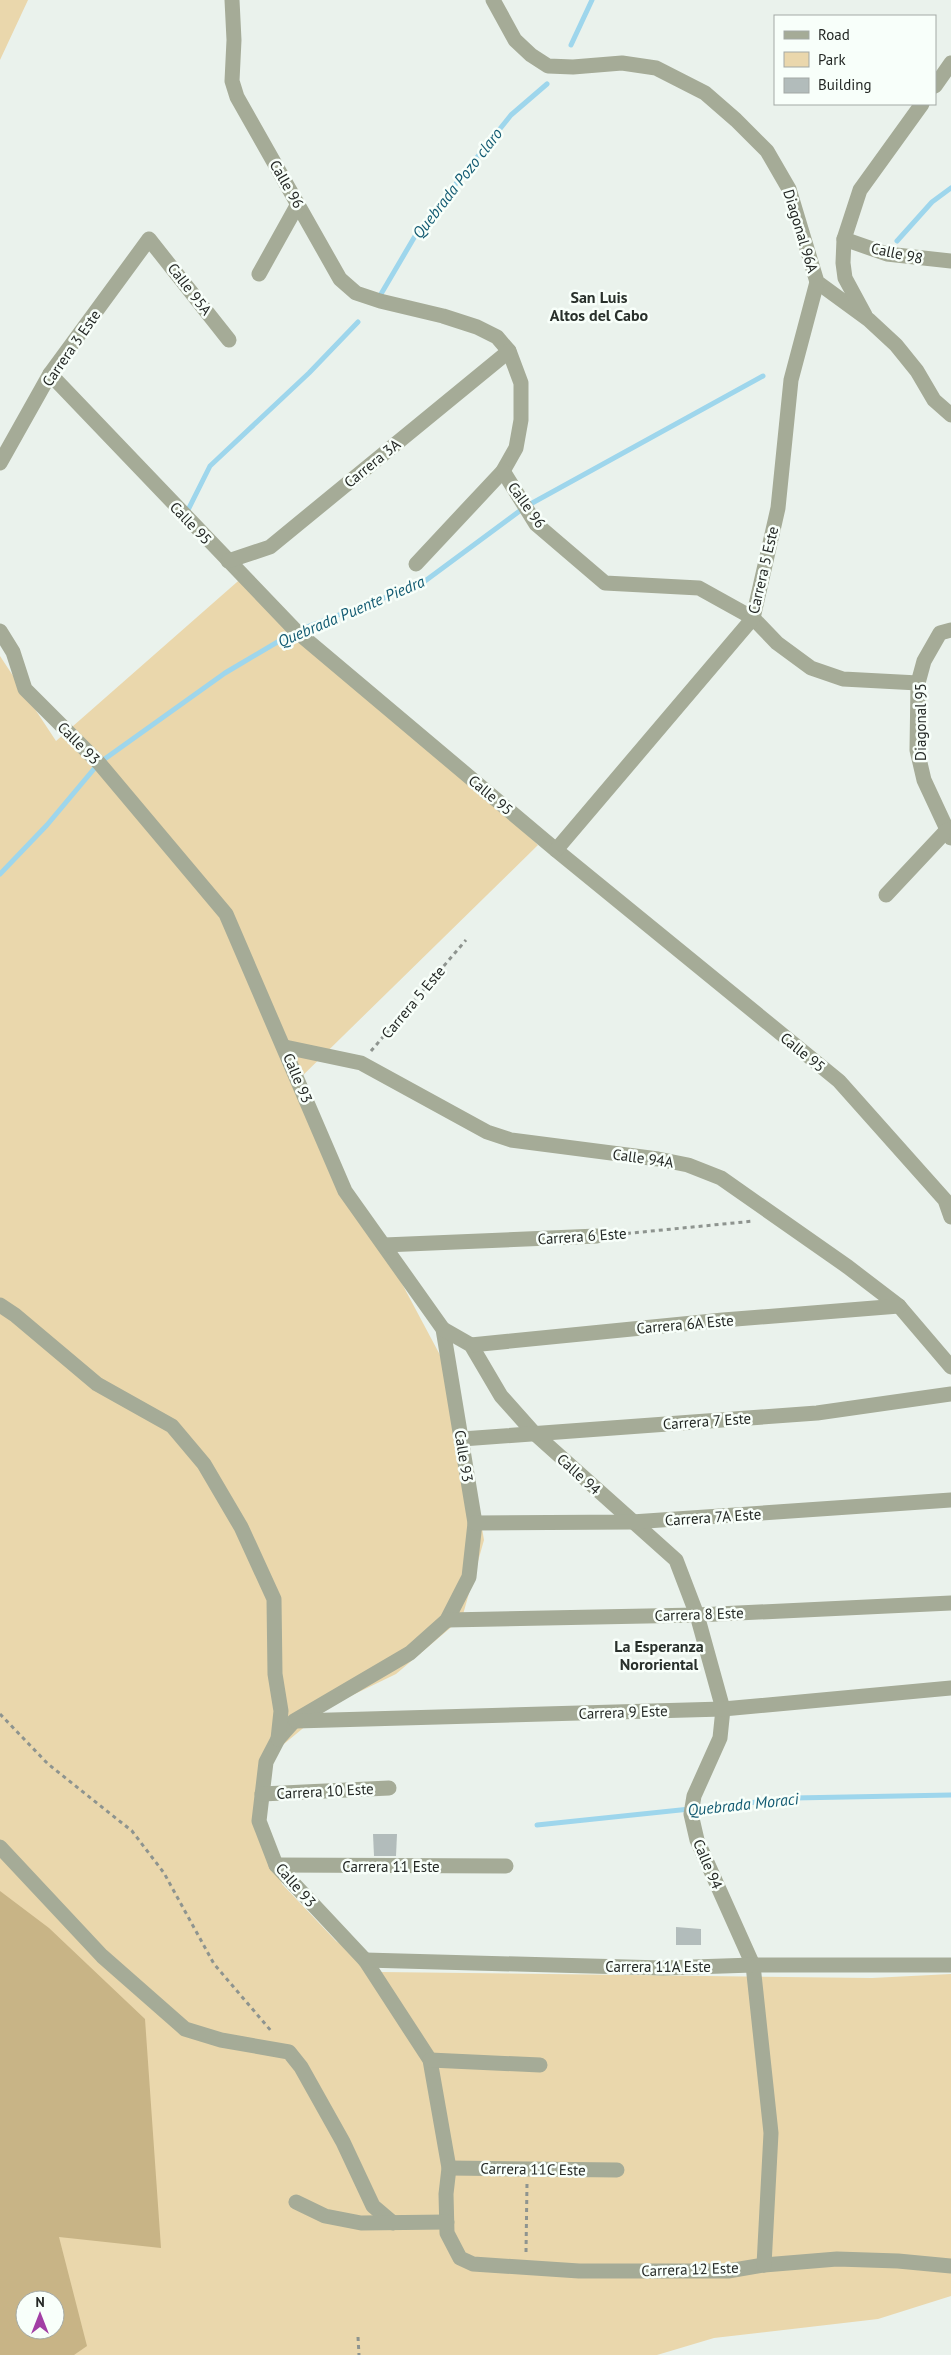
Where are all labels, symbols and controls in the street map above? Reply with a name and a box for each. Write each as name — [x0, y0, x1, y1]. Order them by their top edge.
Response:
legend — [774, 15, 936, 105]
text: Road — [818, 25, 850, 44]
text: Park — [818, 50, 846, 69]
text: Building — [818, 75, 872, 94]
water label: Quebrada Pozo claro — [408, 124, 506, 242]
street label: Calle 96 — [266, 157, 308, 211]
street label: Diagonal 96A — [779, 187, 823, 275]
street label: Calle 98 — [869, 238, 925, 268]
street label: Calle 95A — [164, 259, 216, 319]
district label: San Luis Altos del Cabo — [550, 287, 649, 325]
street label: Carrera 3 Este — [38, 306, 104, 390]
street label: Carrera 3A — [340, 434, 404, 491]
street label: Calle 96 — [504, 478, 550, 532]
street label: Calle 95 — [166, 498, 216, 548]
street label: Carrera 5 Este — [744, 524, 782, 616]
water label: Quebrada Puente Piedra — [274, 571, 428, 651]
street label: Diagonal 95 — [911, 683, 930, 761]
street label: Calle 93 — [54, 718, 104, 768]
street label: Calle 95 — [465, 771, 517, 819]
street label: Carrera 5 Este — [377, 962, 449, 1042]
street label: Calle 95 — [777, 1028, 829, 1076]
street label: Calle 93 — [279, 1050, 317, 1106]
street label: Calle 94A — [611, 1144, 675, 1172]
street label: Carrera 6 Este — [537, 1223, 627, 1249]
street label: Carrera 6A Este — [636, 1310, 734, 1338]
street label: Carrera 7 Este — [662, 1408, 752, 1434]
street label: Calle 93 — [451, 1429, 477, 1483]
street label: Calle 94 — [553, 1449, 605, 1499]
street label: Carrera 7A Este — [664, 1504, 762, 1530]
street label: Carrera 8 Este — [654, 1603, 744, 1625]
district label: La Esperanza Nororiental — [614, 1636, 704, 1674]
street label: Carrera 9 Este — [578, 1701, 668, 1723]
street label: Carrera 10 Este — [276, 1779, 374, 1803]
water label: Quebrada Moraci — [687, 1788, 800, 1820]
street label: Calle 94 — [689, 1836, 727, 1892]
street label: Carrera 11 Este — [342, 1857, 440, 1876]
street label: Calle 93 — [272, 1859, 320, 1911]
street label: Carrera 11A Este — [605, 1957, 711, 1976]
street label: Carrera 11C Este — [480, 2159, 586, 2179]
street label: Carrera 12 Este — [641, 2258, 739, 2280]
north arrow — [15, 2290, 65, 2340]
text: N — [35, 2293, 45, 2311]

